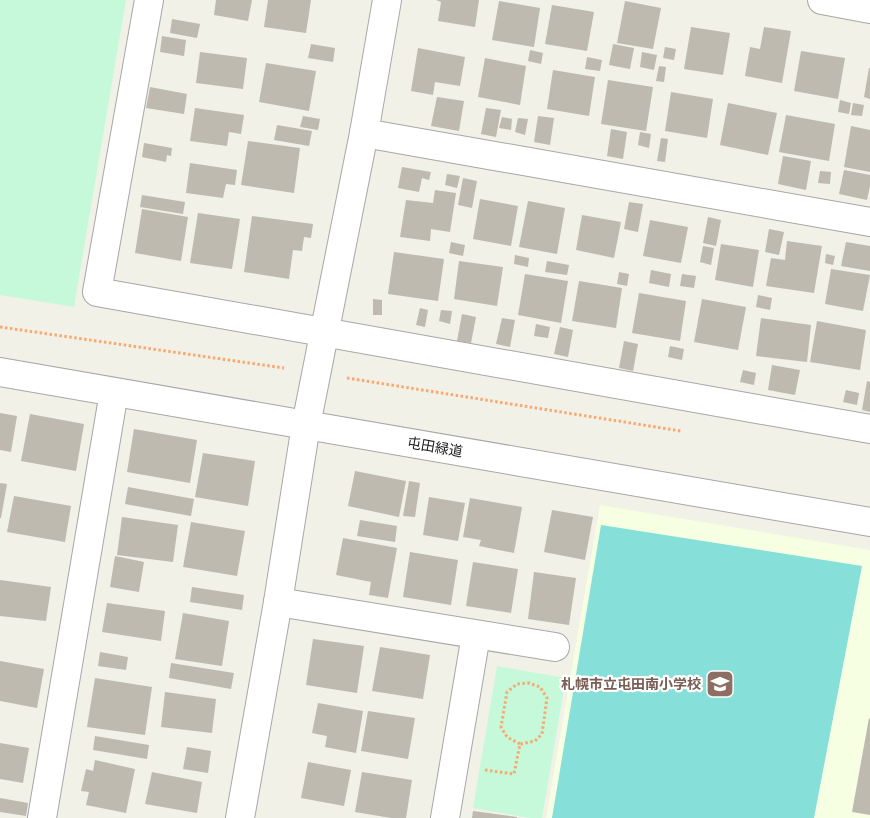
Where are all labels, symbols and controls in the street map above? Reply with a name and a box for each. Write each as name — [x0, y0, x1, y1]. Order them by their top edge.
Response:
street label: 屯田緑道 — [406, 434, 464, 460]
school or university icon: 札幌市立屯田南小学校 — [705, 669, 735, 699]
place label: 札幌市立屯田南小学校 — [561, 676, 701, 692]

